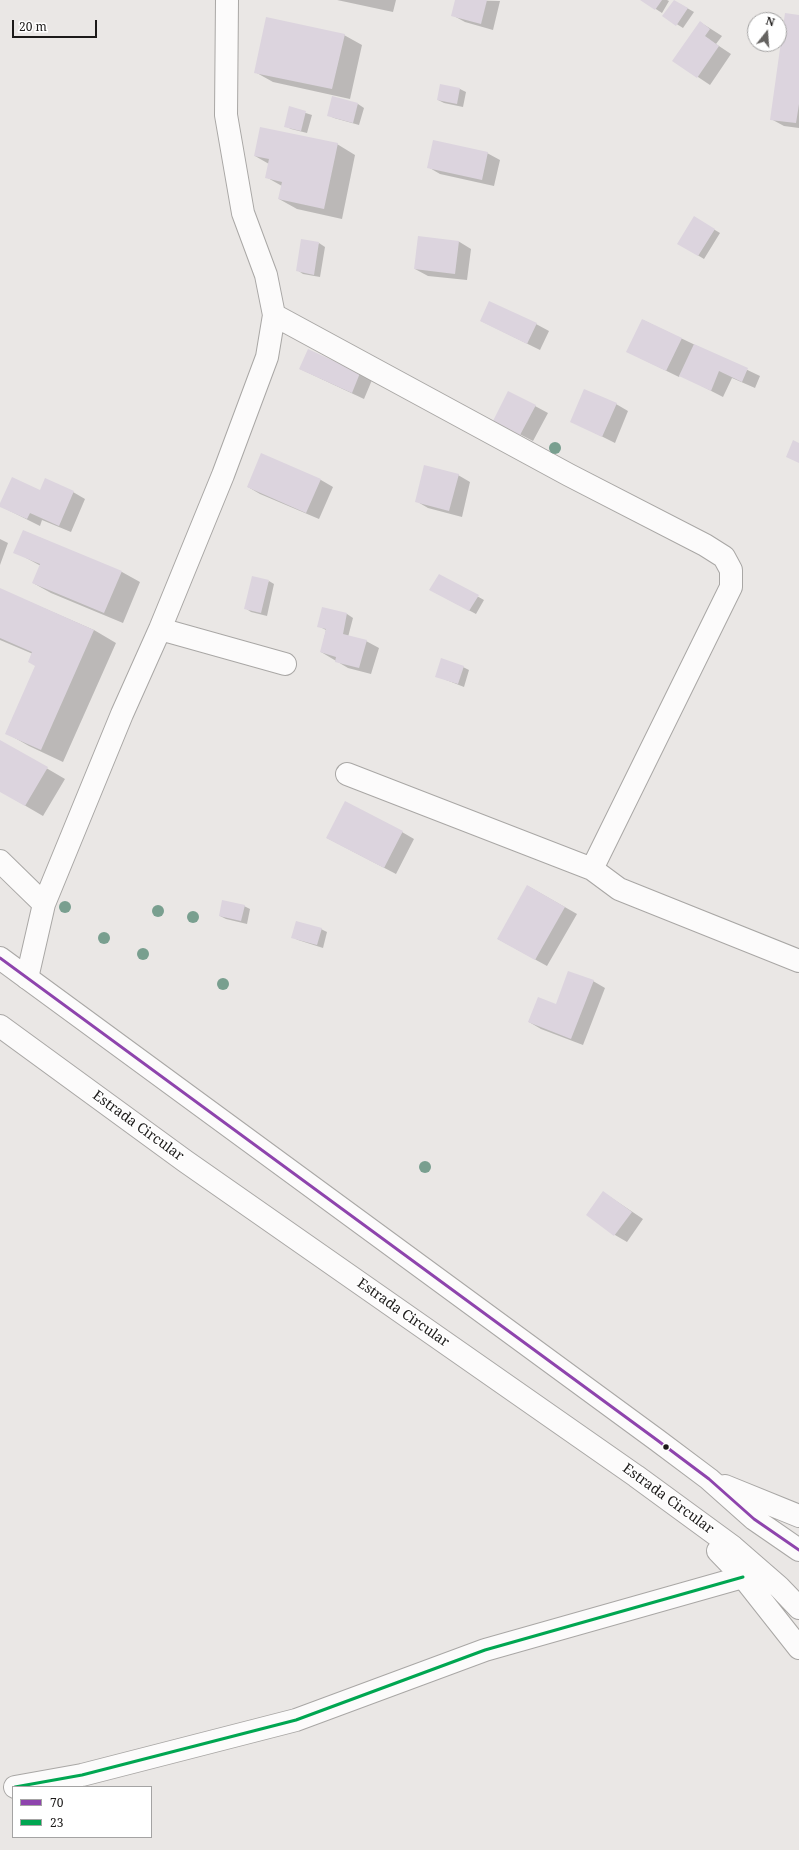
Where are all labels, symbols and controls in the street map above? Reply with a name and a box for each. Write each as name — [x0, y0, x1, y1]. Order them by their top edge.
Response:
scale bar — [14, 12, 99, 38]
north arrow — [747, 12, 787, 52]
text: N — [764, 13, 777, 29]
text: 20 m — [19, 18, 47, 35]
street label: Estrada Circular — [89, 1087, 187, 1165]
street label: Estrada Circular — [354, 1275, 452, 1351]
unlabelled marker — [661, 1442, 671, 1452]
street label: Estrada Circular — [619, 1460, 717, 1538]
legend — [12, 1786, 152, 1838]
text: 70 — [50, 1794, 63, 1811]
text: 23 — [50, 1814, 63, 1831]

